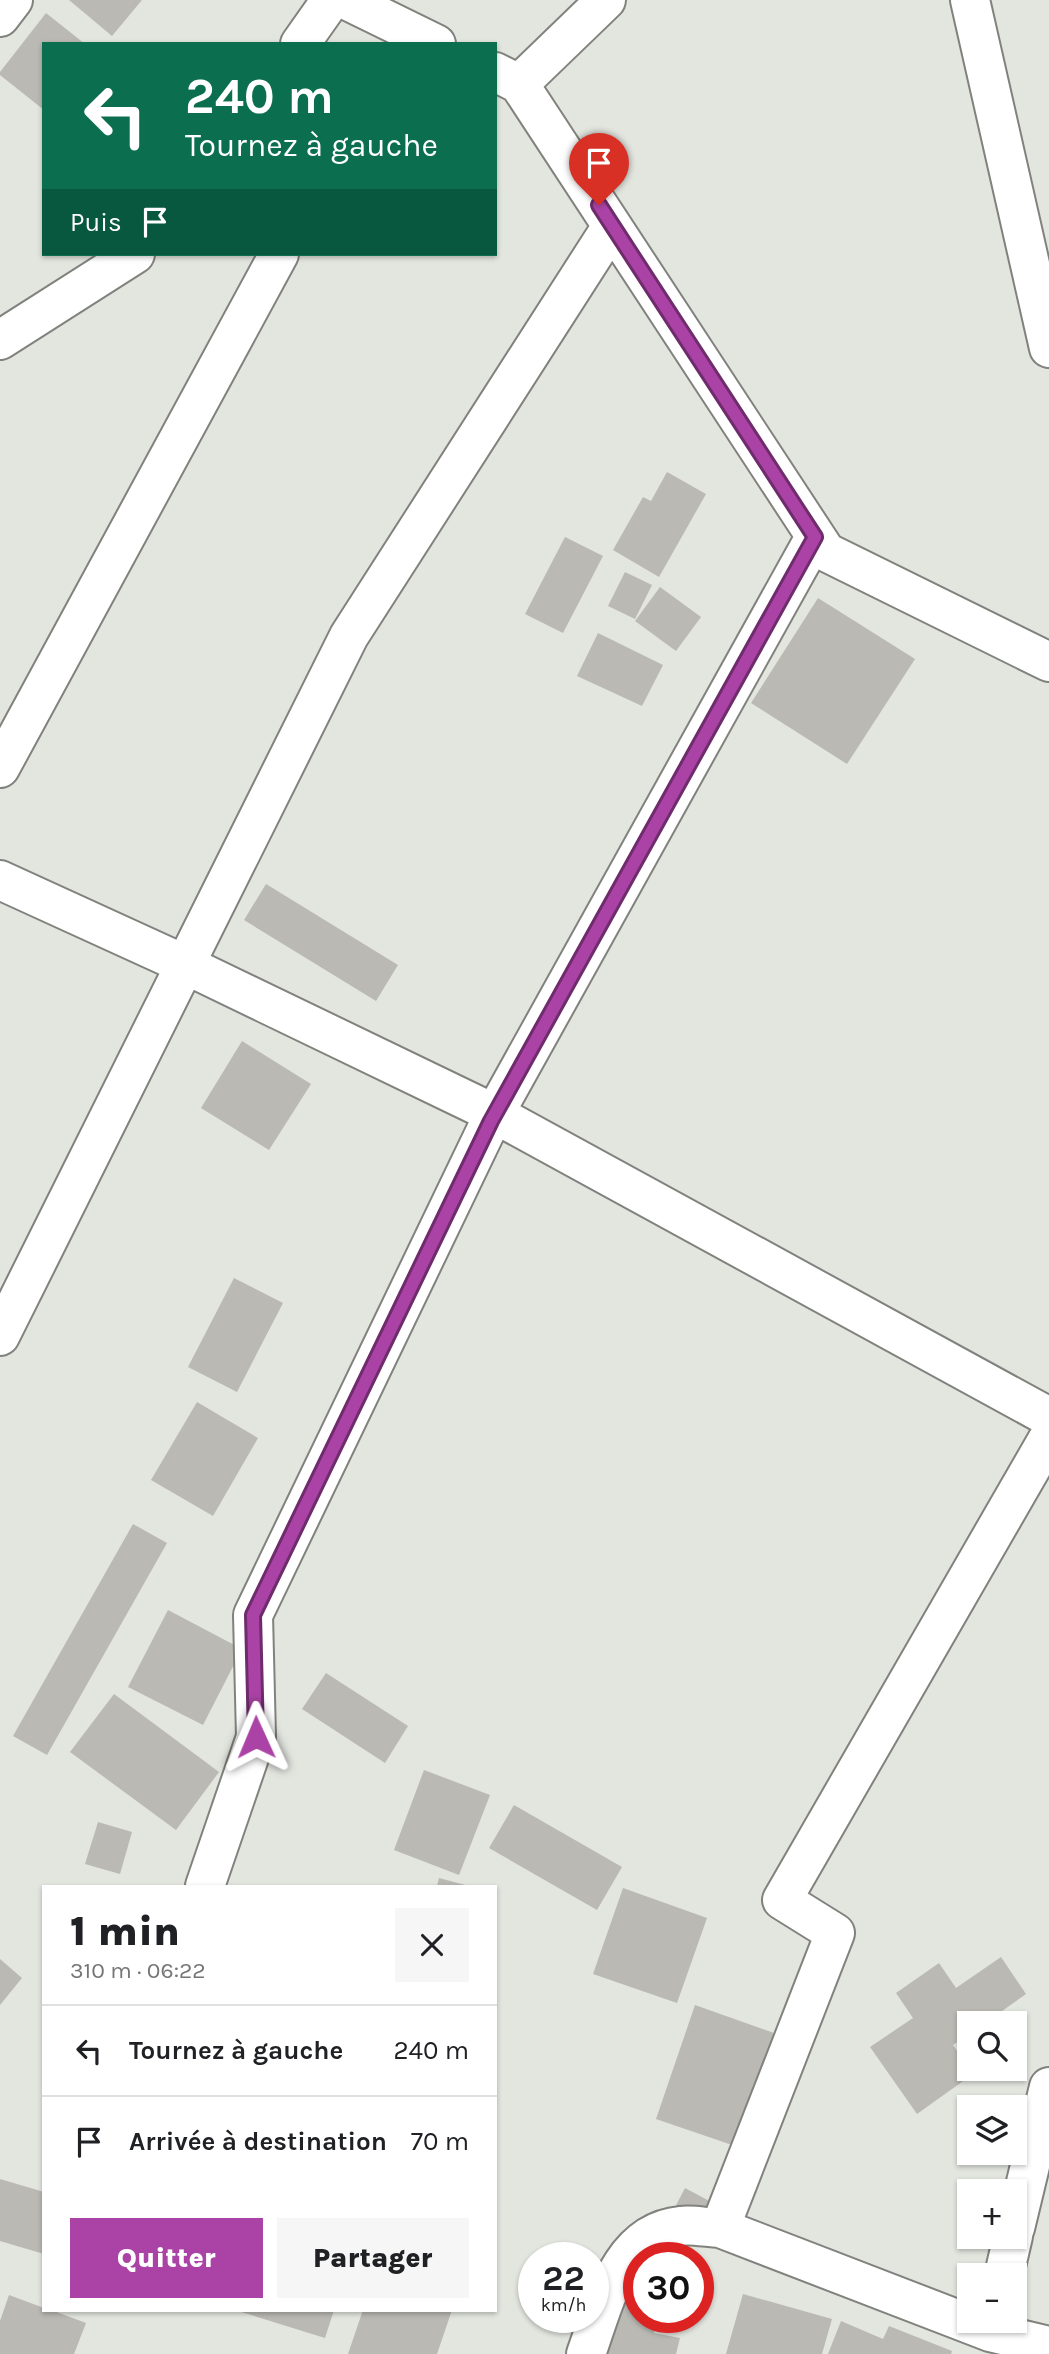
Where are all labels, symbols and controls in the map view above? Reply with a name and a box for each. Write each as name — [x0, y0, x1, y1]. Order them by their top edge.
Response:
text: 240 m — [185, 68, 334, 125]
icon: left — [70, 70, 161, 161]
text: Tournez à gauche — [185, 127, 438, 164]
pin — [569, 133, 629, 205]
icon: arrive — [580, 144, 618, 182]
icon: arrive — [136, 203, 174, 241]
text: Puis — [70, 207, 122, 238]
position arrow — [219, 1700, 293, 1774]
text: 1 min — [70, 1906, 180, 1956]
button: close — [395, 1908, 469, 1982]
text: 310 m · 06:22 — [70, 1957, 206, 1984]
map controls — [957, 2011, 1027, 2333]
button: search — [957, 2011, 1027, 2081]
icon: left — [70, 2032, 108, 2070]
text: Tournez à gauche — [129, 2035, 343, 2066]
text: 240 m — [393, 2035, 469, 2066]
button: layers — [957, 2095, 1027, 2165]
icon: arrive — [70, 2123, 108, 2161]
text: Arrivée à destination — [129, 2126, 387, 2157]
text: 70 m — [411, 2126, 469, 2157]
button: + — [957, 2179, 1027, 2249]
button: Quitter — [70, 2218, 263, 2298]
button: Partager — [277, 2218, 469, 2298]
speed limit sign: 30 — [623, 2242, 714, 2333]
text: 22 — [542, 2258, 585, 2299]
button: − — [957, 2263, 1027, 2333]
text: km/h — [541, 2294, 586, 2316]

